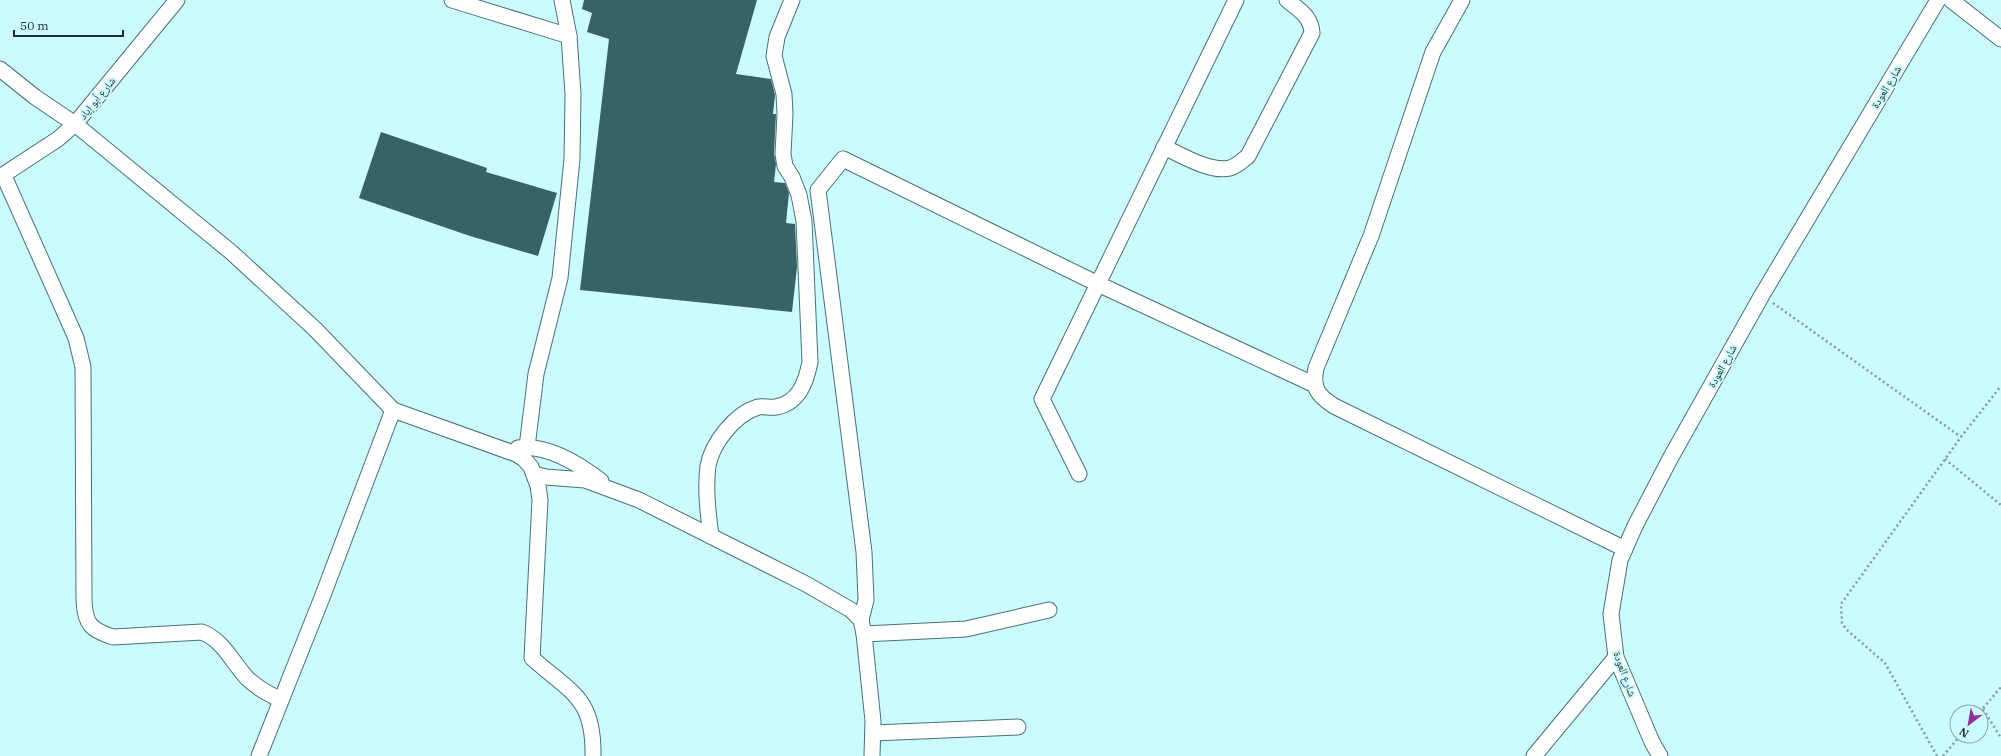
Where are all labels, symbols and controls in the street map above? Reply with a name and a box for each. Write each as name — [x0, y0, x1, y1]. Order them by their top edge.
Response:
scale bar — [14, 12, 123, 38]
text: 50 m — [20, 18, 49, 33]
street label: شارع العودة — [1868, 63, 1904, 111]
street label: شارع أبو إياد — [76, 74, 119, 122]
street label: شارع العودة — [1704, 342, 1740, 390]
street label: شارع العودة — [1610, 649, 1640, 699]
north arrow — [1949, 704, 1989, 744]
text: N — [1956, 724, 1971, 741]

